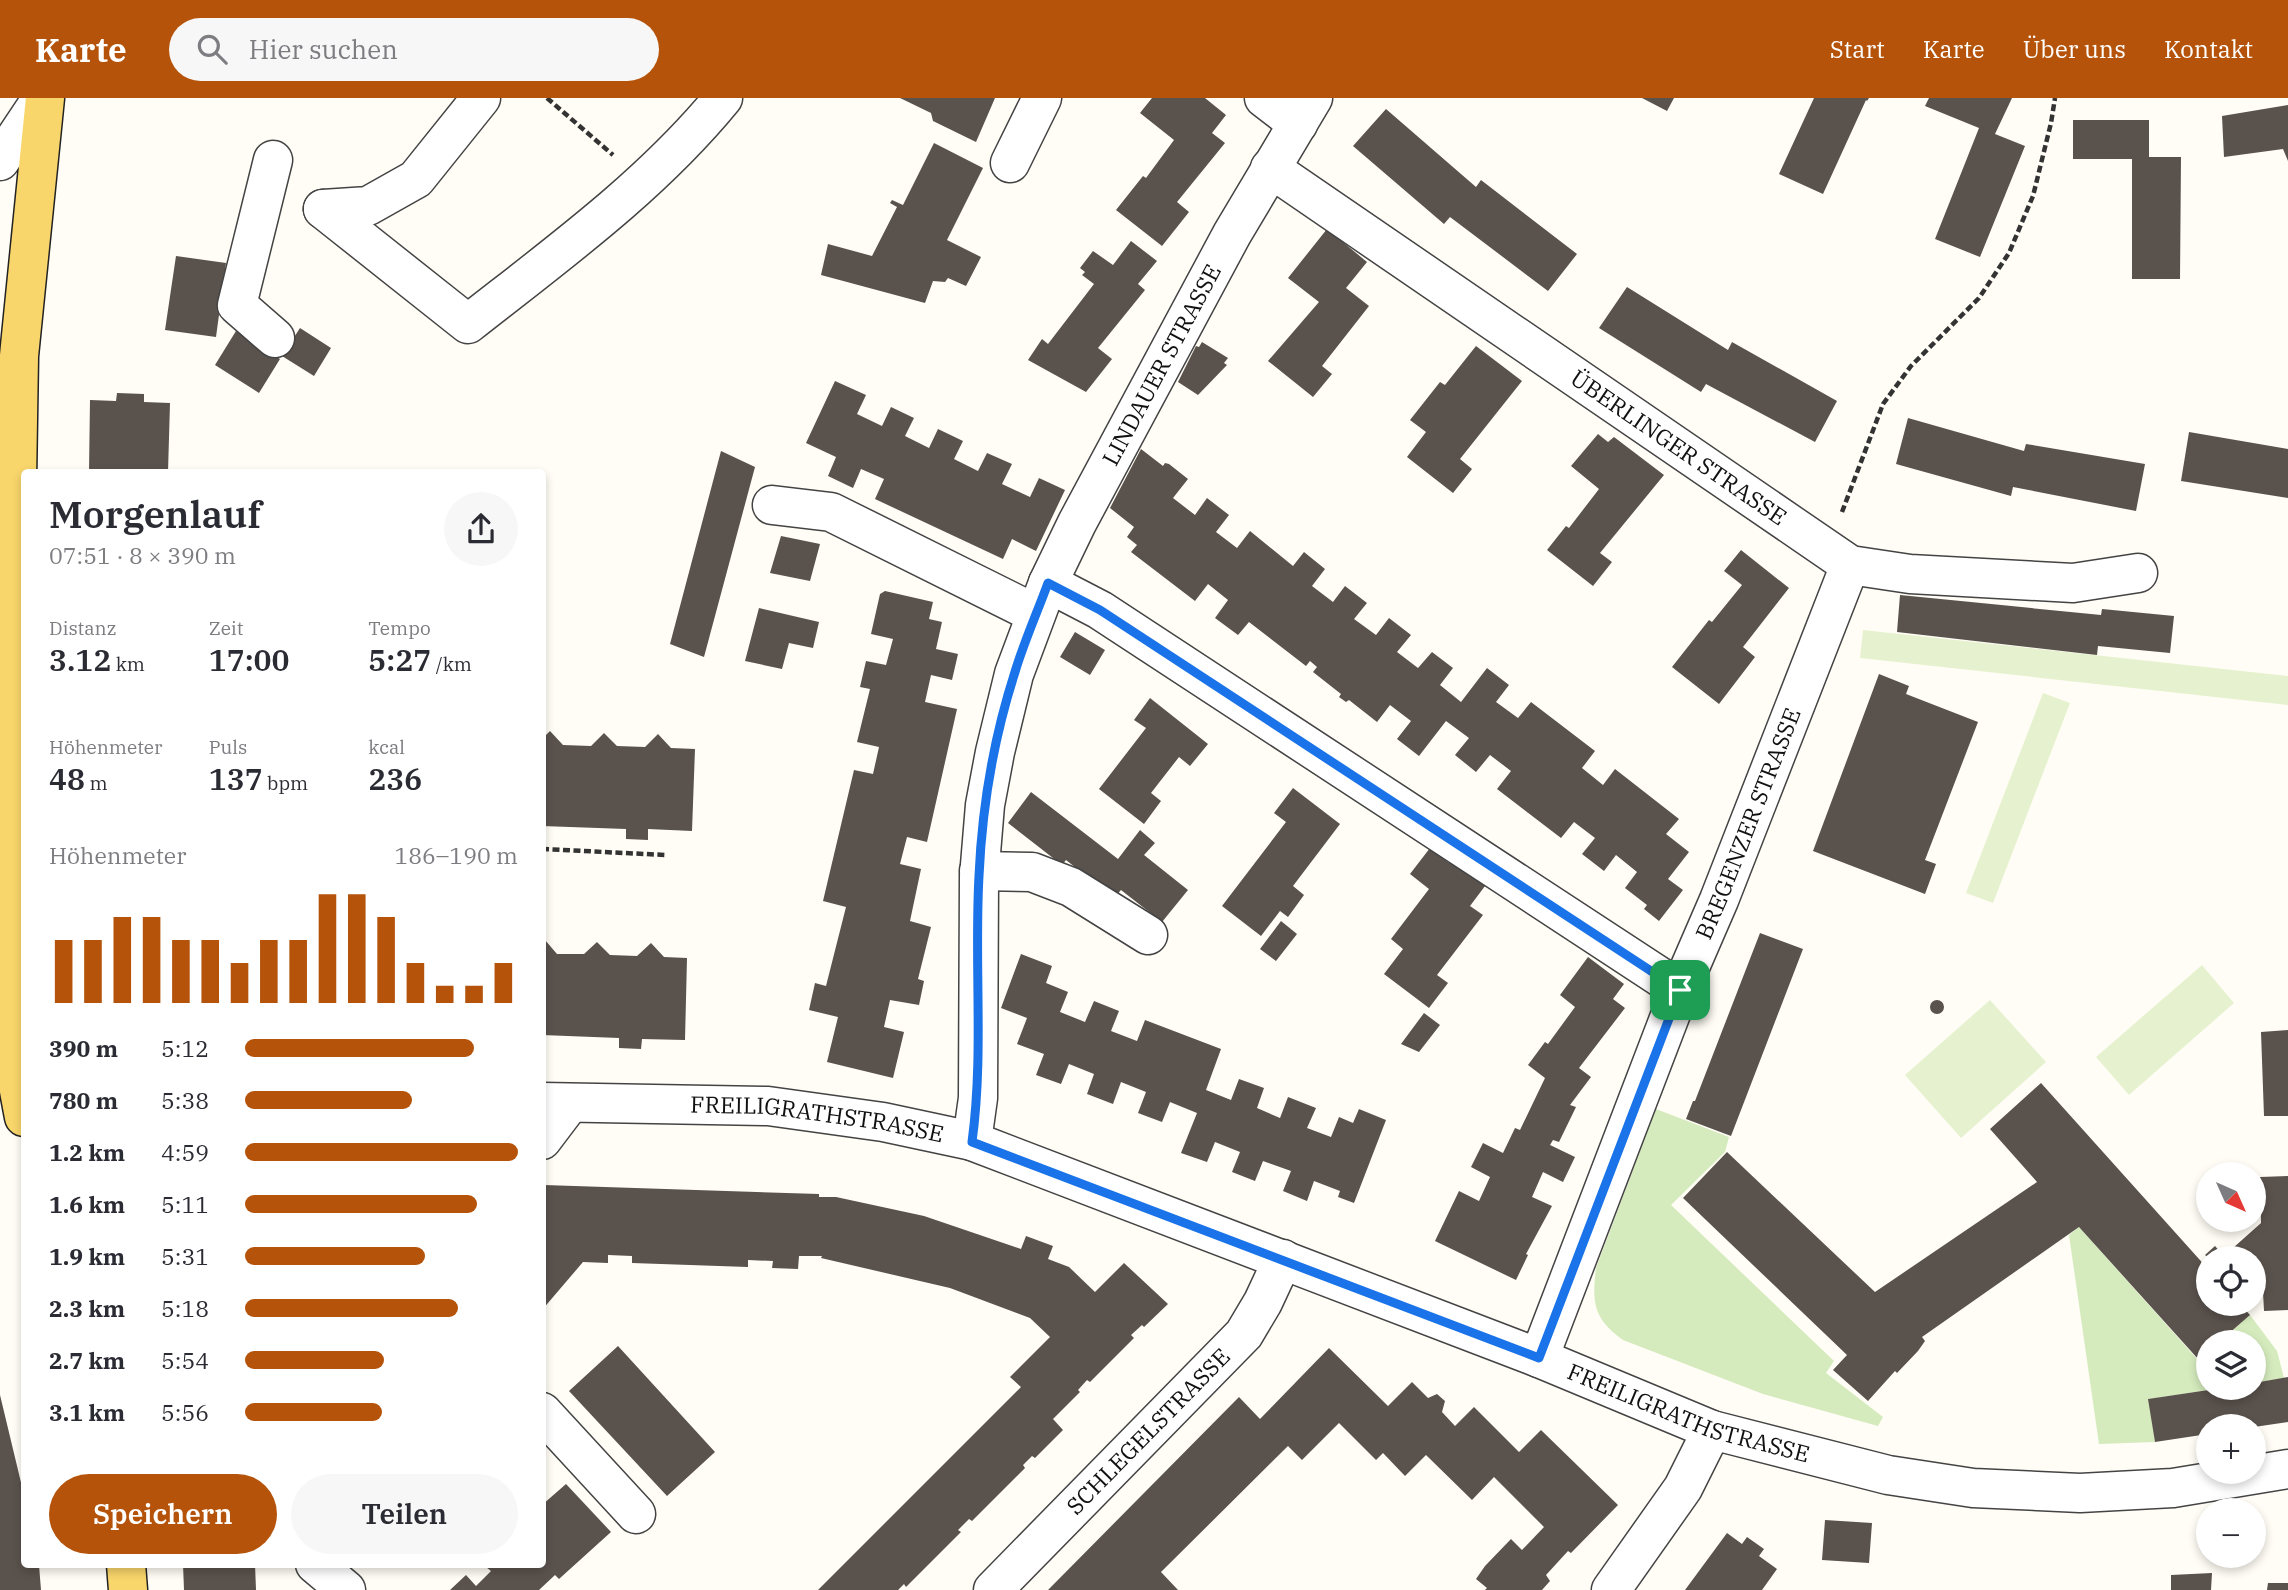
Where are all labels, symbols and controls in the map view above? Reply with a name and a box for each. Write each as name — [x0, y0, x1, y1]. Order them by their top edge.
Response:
search box — [169, 18, 659, 81]
text: Karte — [35, 28, 127, 71]
icon: search — [193, 30, 231, 68]
text: Hier suchen — [249, 32, 398, 66]
text: Start — [1830, 33, 1885, 65]
text: Karte — [1923, 33, 1985, 65]
text: Über uns — [2023, 33, 2126, 65]
text: Kontakt — [2164, 33, 2253, 65]
street label: LINDAUER STRASSE — [1095, 259, 1227, 470]
street label: ÜBERLINGER STRASSE — [1565, 362, 1793, 531]
text: Morgenlauf — [49, 489, 262, 538]
button: share — [444, 492, 518, 566]
text: 07:51 · 8 × 390 m — [49, 540, 236, 570]
text: Distanz — [49, 616, 116, 640]
text: Zeit — [209, 616, 244, 640]
text: Tempo — [368, 616, 431, 640]
text: 3.12 — [49, 640, 111, 679]
text: 17:00 — [209, 640, 290, 679]
text: 5:27 — [368, 640, 431, 679]
text: km — [111, 652, 145, 676]
text: /km — [431, 652, 472, 676]
street label: BREGENZER STRASSE — [1688, 703, 1807, 944]
text: Höhenmeter — [49, 735, 162, 759]
text: Puls — [209, 735, 247, 759]
text: kcal — [368, 735, 405, 759]
text: 48 — [49, 759, 85, 798]
text: 137 — [209, 759, 263, 798]
text: 236 — [368, 759, 422, 798]
text: m — [85, 771, 108, 795]
text: bpm — [263, 771, 308, 795]
text: Höhenmeter — [49, 840, 186, 870]
text: 186–190 m — [394, 840, 518, 870]
pin — [1650, 960, 1710, 1020]
icon: arrive — [1661, 971, 1699, 1009]
text: 390 m — [49, 1033, 118, 1063]
text: 5:12 — [161, 1033, 209, 1063]
text: 780 m — [49, 1085, 118, 1115]
text: 5:38 — [161, 1085, 209, 1115]
street label: FREILIGRATHSTRASSE — [690, 1089, 947, 1149]
text: 1.2 km — [49, 1137, 125, 1167]
text: 4:59 — [161, 1137, 209, 1167]
north arrow — [2196, 1162, 2266, 1232]
map controls — [2196, 1162, 2266, 1568]
text: 1.6 km — [49, 1189, 125, 1219]
text: 5:11 — [161, 1189, 209, 1219]
text: 1.9 km — [49, 1241, 125, 1271]
text: 5:31 — [161, 1241, 209, 1271]
button: locate — [2196, 1246, 2266, 1316]
text: 2.3 km — [49, 1293, 125, 1323]
text: 5:18 — [161, 1293, 209, 1323]
button: layers — [2196, 1330, 2266, 1400]
street label: SCHLEGELSTRASSE — [1059, 1341, 1236, 1520]
text: 2.7 km — [49, 1345, 125, 1375]
text: 5:54 — [161, 1345, 209, 1375]
street label: FREILIGRATHSTRASSE — [1563, 1356, 1813, 1468]
text: 3.1 km — [49, 1397, 125, 1427]
text: 5:56 — [161, 1397, 209, 1427]
button: + — [2196, 1414, 2266, 1484]
button: Speichern — [49, 1474, 277, 1554]
button: Teilen — [291, 1474, 518, 1554]
button: − — [2196, 1498, 2266, 1568]

